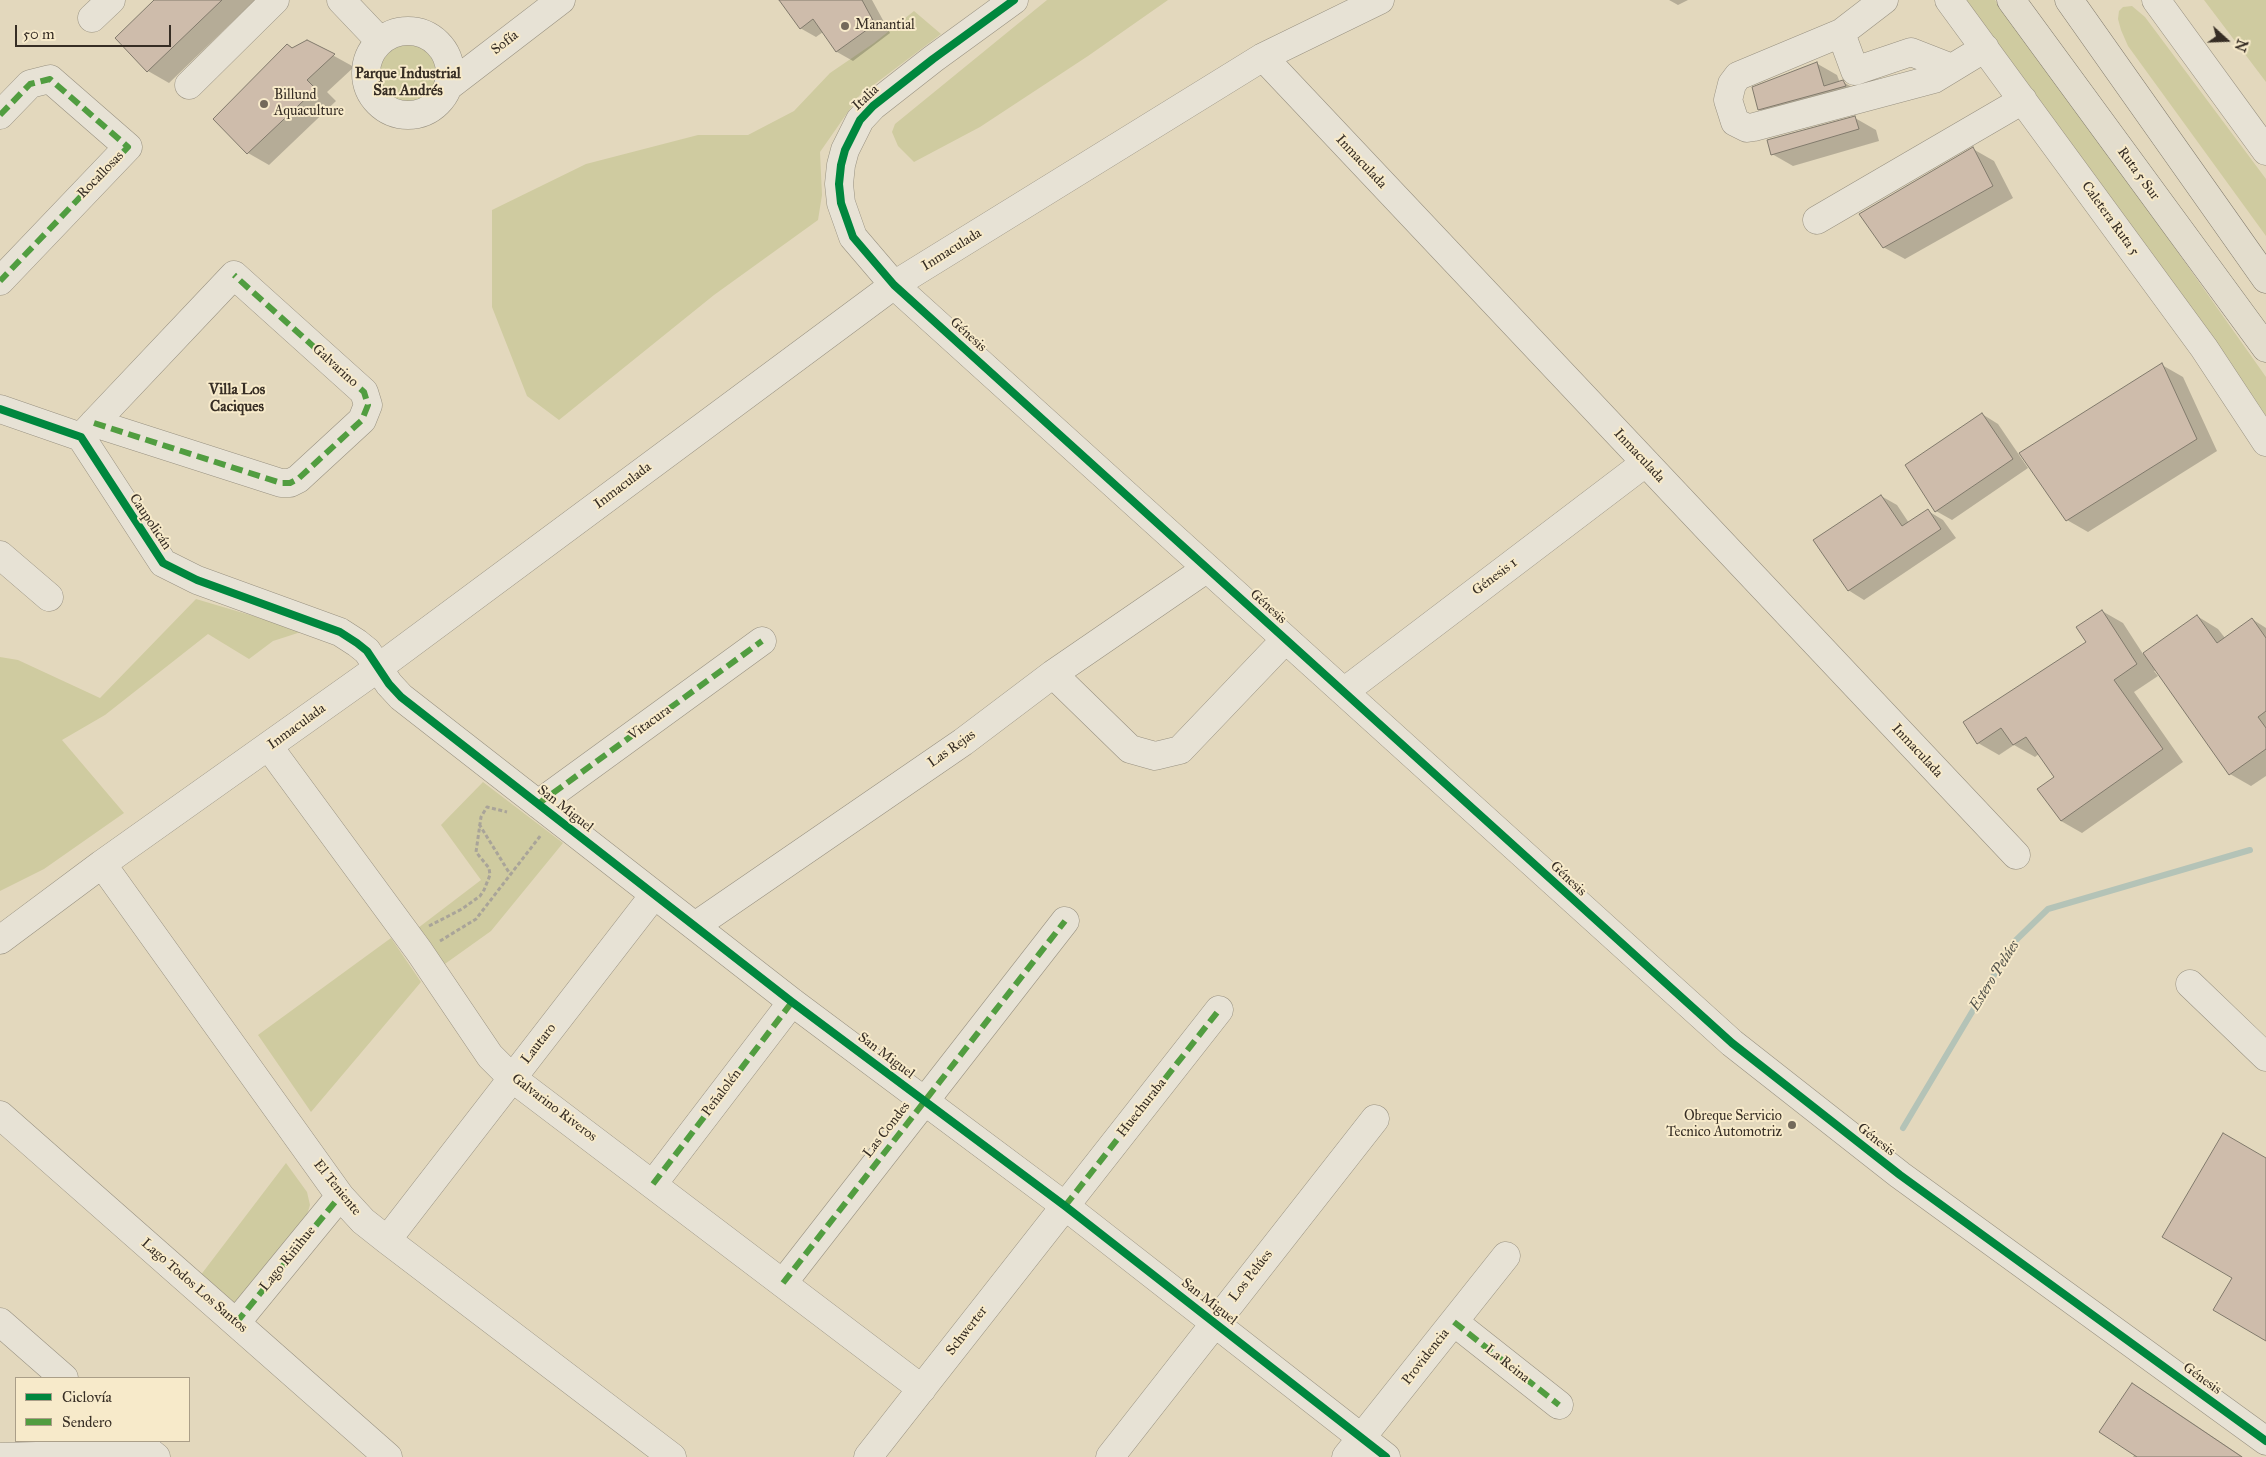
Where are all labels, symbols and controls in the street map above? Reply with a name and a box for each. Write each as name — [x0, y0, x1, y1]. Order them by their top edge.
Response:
scale bar — [18, 15, 174, 47]
north arrow — [2201, 15, 2251, 65]
place label: Manantial — [855, 18, 915, 34]
marker: Manantial — [839, 20, 851, 32]
text: 50 m — [23, 25, 55, 43]
street label: Sofía — [488, 27, 522, 59]
text: N — [2231, 37, 2251, 54]
district label: Parque Industrial San Andrés — [355, 65, 461, 100]
street label: Italia — [849, 82, 883, 114]
place label: Billund Aquaculture — [274, 88, 344, 120]
marker: Billund Aquaculture — [258, 98, 270, 110]
street label: Inmaculada — [1332, 132, 1390, 192]
street label: Ruta 5 Sur — [2113, 144, 2163, 204]
street label: Rocallosas — [74, 148, 128, 202]
street label: Caletera Ruta 5 — [2077, 179, 2143, 259]
street label: Inmaculada — [919, 225, 985, 275]
street label: Génesis — [946, 314, 990, 356]
street label: Galvarino — [308, 341, 362, 391]
district label: Villa Los Caciques — [209, 381, 265, 416]
street label: Inmaculada — [1610, 426, 1668, 486]
street label: Inmaculada — [591, 459, 655, 513]
street label: Caupolicán — [125, 491, 175, 553]
street label: Génesis 1 — [1469, 555, 1521, 599]
street label: Génesis — [1246, 586, 1290, 628]
street label: Inmaculada — [265, 700, 329, 754]
street label: Vitacura — [625, 702, 675, 744]
street label: Inmaculada — [1888, 721, 1946, 781]
street label: Las Rejas — [925, 727, 979, 771]
street label: San Miguel — [534, 782, 596, 836]
street label: Génesis — [1546, 858, 1590, 900]
water label: Estero Pelúes — [1966, 938, 2024, 1014]
street label: Lautaro — [518, 1020, 560, 1068]
street label: San Miguel — [854, 1029, 918, 1083]
street label: Peñalolén — [699, 1066, 745, 1120]
street label: Galvarino Riveros — [508, 1070, 600, 1146]
street label: Huechuraba — [1114, 1075, 1170, 1141]
street label: Las Condes — [860, 1099, 914, 1161]
place label: Obreque Servicio Tecnico Automotriz — [1666, 1109, 1782, 1142]
marker: Obreque Servicio Tecnico Automotriz — [1786, 1119, 1798, 1131]
street label: Génesis — [1854, 1120, 1898, 1160]
street label: El Teniente — [310, 1157, 364, 1219]
street label: Lago Riñihue — [257, 1223, 319, 1295]
street label: Lago Todos Los Santos — [137, 1235, 251, 1337]
street label: Los Pelúes — [1226, 1247, 1276, 1305]
street label: San Miguel — [1178, 1275, 1240, 1329]
street label: Schwerter — [943, 1303, 991, 1359]
street label: Providencia — [1399, 1325, 1453, 1389]
street label: La Reina — [1481, 1341, 1533, 1387]
street label: Génesis — [2179, 1359, 2225, 1399]
legend — [15, 1377, 190, 1442]
text: Ciclovía — [62, 1388, 112, 1406]
text: Sendero — [62, 1413, 112, 1431]

